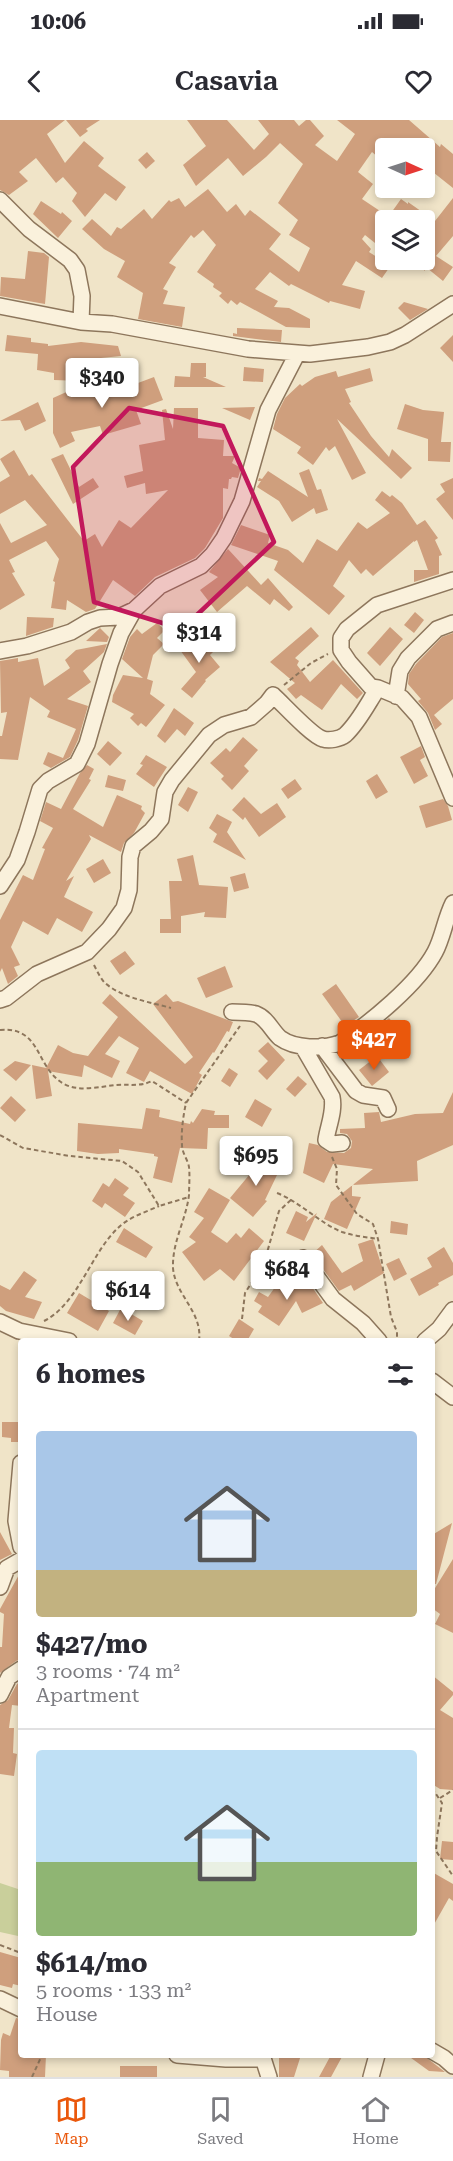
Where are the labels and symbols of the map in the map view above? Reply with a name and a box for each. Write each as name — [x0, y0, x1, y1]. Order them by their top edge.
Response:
north arrow — [375, 138, 435, 198]
pin: $340 — [66, 358, 138, 409]
pin: $314 — [163, 613, 235, 664]
pin: $427 — [338, 1020, 410, 1071]
pin: $695 — [220, 1136, 292, 1187]
pin: $684 — [251, 1250, 323, 1301]
pin: $614 — [92, 1271, 164, 1322]

